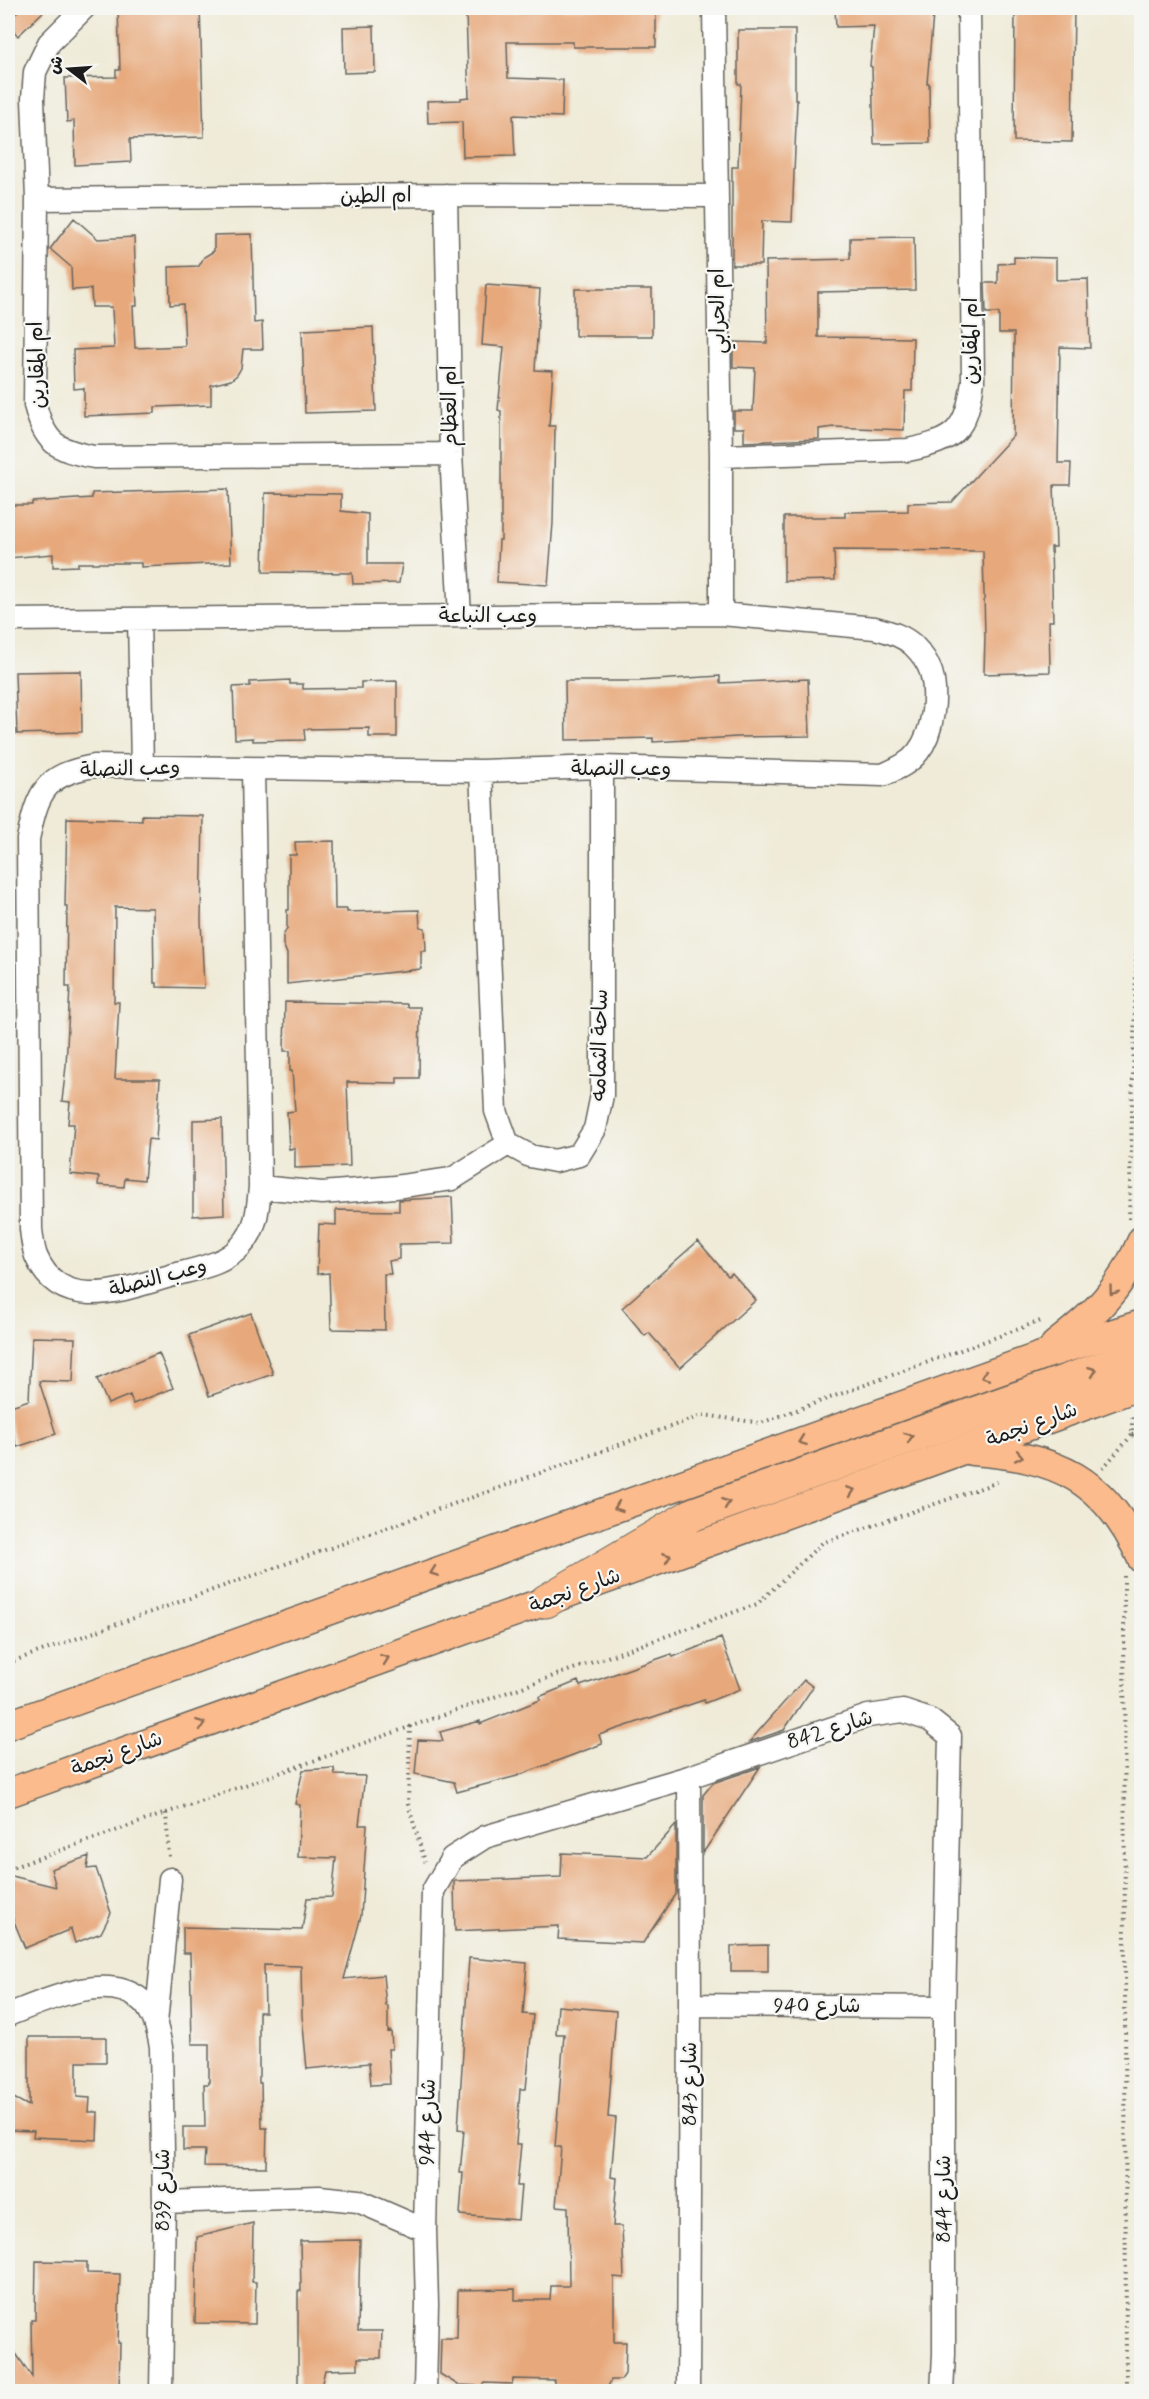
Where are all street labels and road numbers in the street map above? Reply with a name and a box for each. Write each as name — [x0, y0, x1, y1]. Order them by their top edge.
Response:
street label: ام الطين — [340, 181, 412, 212]
street label: ام الحرابي — [703, 268, 737, 354]
street label: ام المقارين — [957, 297, 986, 385]
street label: ام المقارين — [21, 321, 54, 409]
street label: ام العظام — [435, 365, 466, 447]
street label: وعب النباعة — [439, 602, 537, 630]
street label: وعب النصلة — [79, 753, 181, 785]
street label: وعب النصلة — [571, 755, 671, 783]
street label: ساحة الثمامه — [585, 989, 615, 1101]
street label: وعب النصلة — [106, 1252, 210, 1304]
street label: شارع نجمة — [982, 1396, 1082, 1454]
street label: شارع نجمة — [525, 1562, 625, 1620]
street label: شارع 842 — [784, 1704, 876, 1756]
street label: شارع نجمة — [67, 1725, 167, 1783]
street label: شارع 940 — [774, 1992, 860, 2020]
street label: شارع 843 — [676, 2042, 704, 2126]
street label: شارع 944 — [413, 2078, 443, 2166]
street label: شارع 839 — [149, 2149, 177, 2231]
street label: شارع 844 — [930, 2155, 958, 2243]

